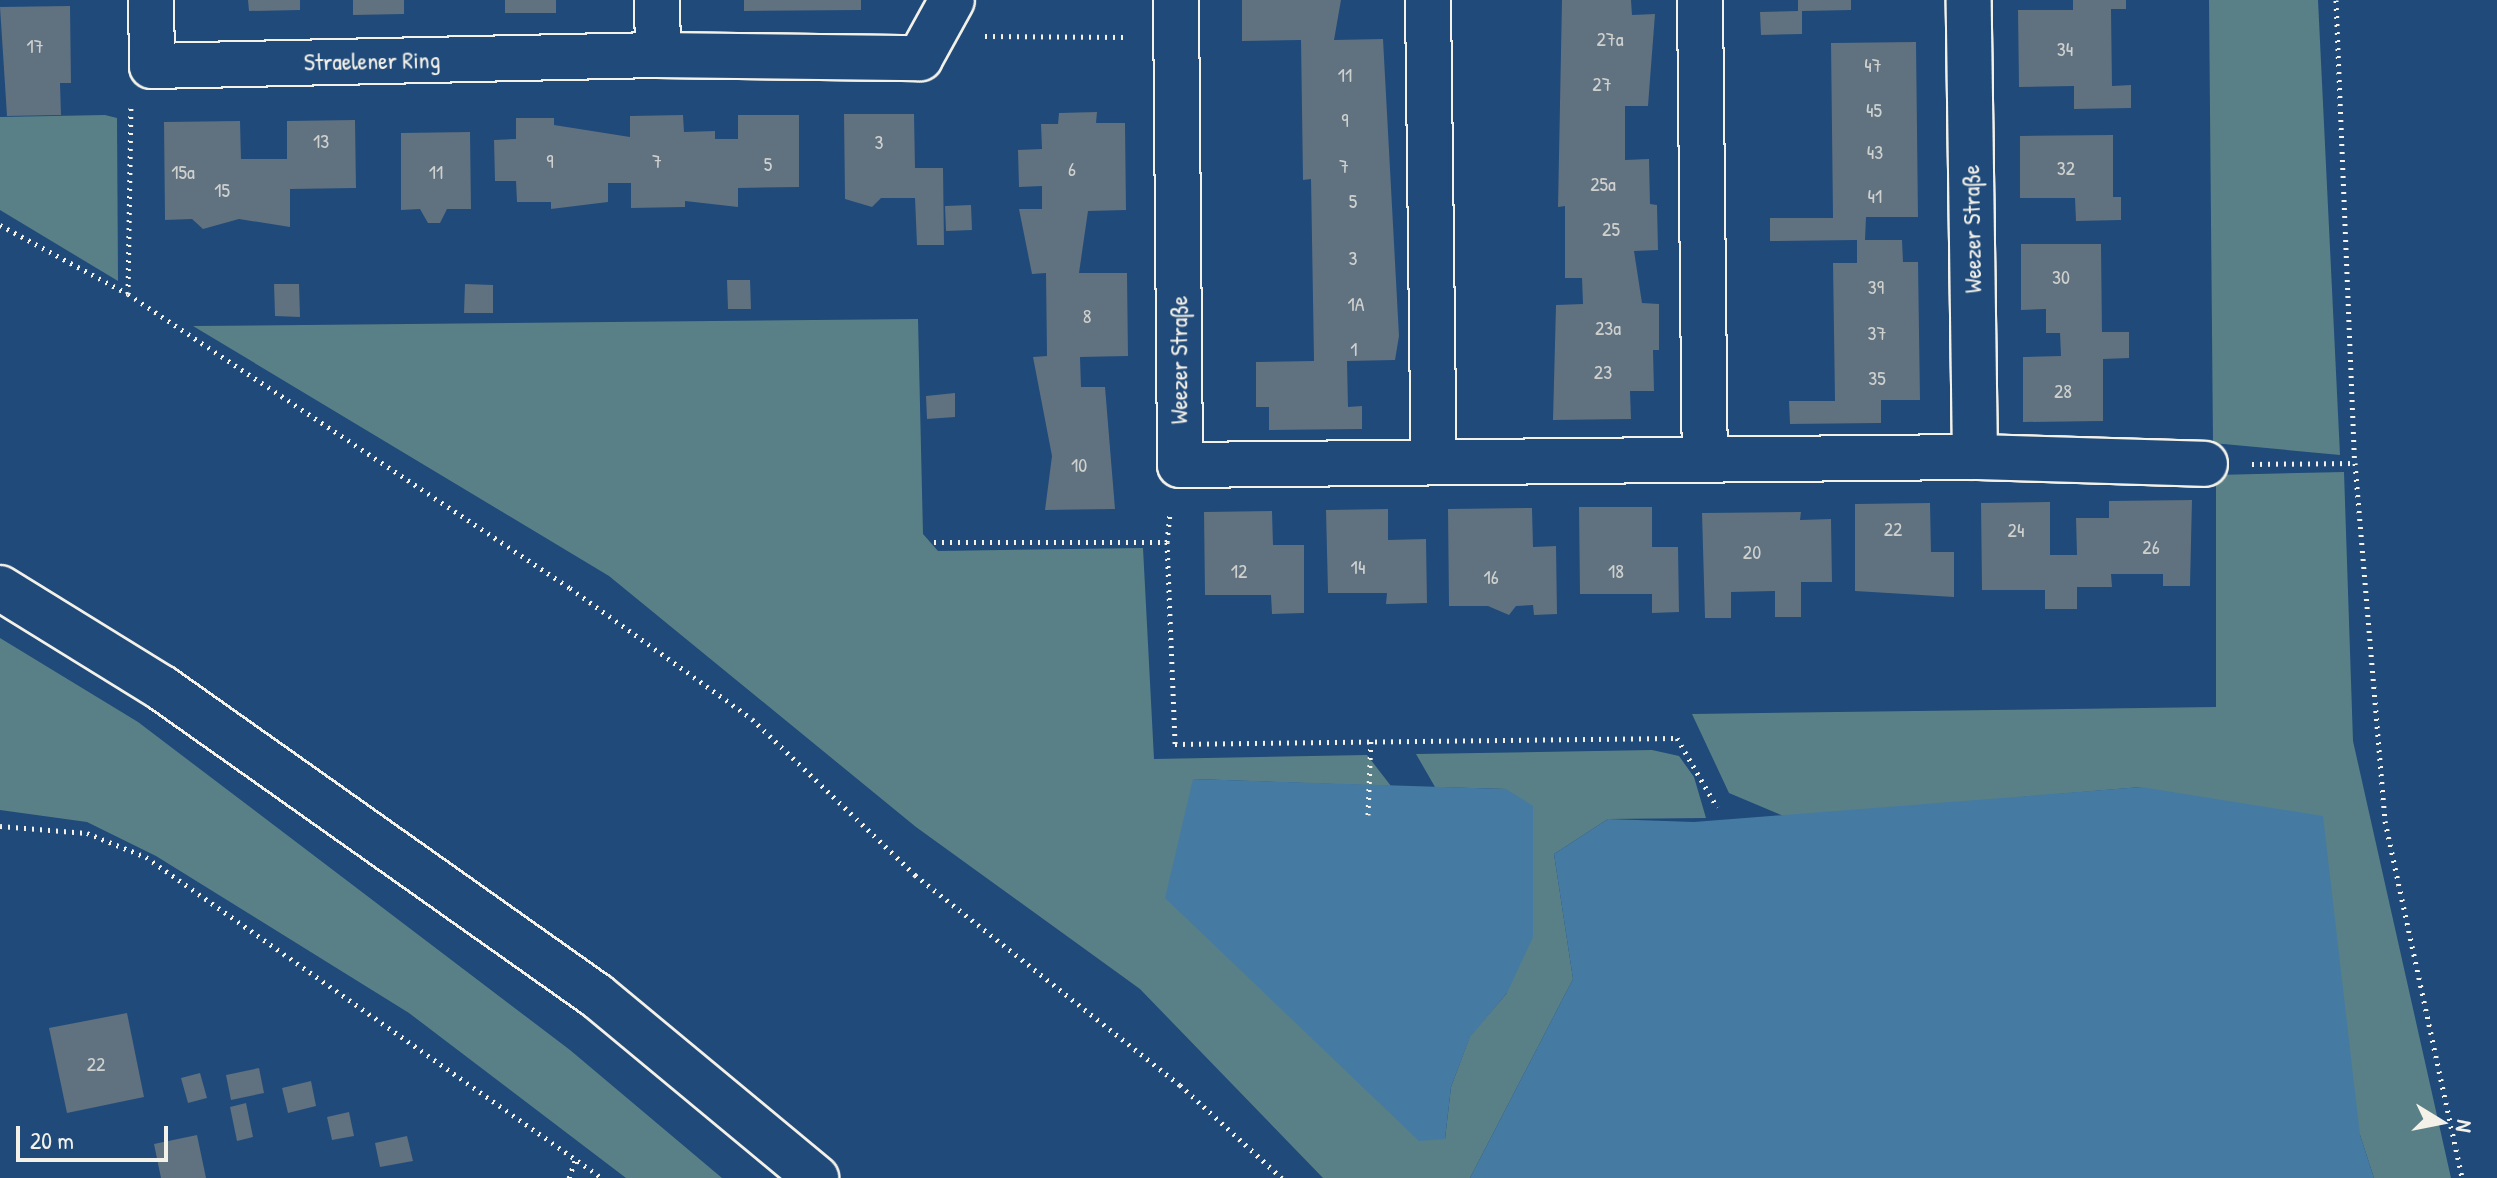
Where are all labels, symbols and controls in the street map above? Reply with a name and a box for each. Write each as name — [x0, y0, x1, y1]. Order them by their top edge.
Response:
house number: 27a — [1596, 26, 1624, 50]
house number: 17 — [26, 33, 44, 57]
house number: 34 — [2057, 36, 2073, 60]
street label: Straelener Ring — [304, 45, 440, 77]
house number: 47 — [1864, 52, 1882, 76]
house number: 11 — [1338, 62, 1352, 86]
house number: 27 — [1592, 71, 1612, 95]
house number: 45 — [1866, 97, 1882, 121]
house number: 9 — [1341, 107, 1349, 131]
house number: 13 — [313, 128, 329, 152]
house number: 3 — [875, 129, 883, 153]
house number: 43 — [1867, 139, 1883, 163]
house number: 9 — [546, 148, 554, 172]
house number: 7 — [652, 148, 662, 172]
house number: 5 — [764, 151, 772, 175]
house number: 7 — [1339, 153, 1349, 177]
house number: 32 — [2057, 155, 2075, 179]
house number: 6 — [1068, 156, 1076, 180]
house number: 15a — [171, 159, 195, 183]
house number: 11 — [429, 159, 443, 183]
street label: Weezer Straße — [1956, 164, 1988, 294]
house number: 25a — [1590, 171, 1616, 195]
house number: 15 — [214, 177, 230, 201]
house number: 41 — [1868, 183, 1882, 207]
house number: 5 — [1349, 188, 1357, 212]
house number: 25 — [1602, 216, 1620, 240]
house number: 3 — [1349, 245, 1357, 269]
house number: 30 — [2052, 264, 2070, 288]
house number: 39 — [1868, 274, 1884, 298]
house number: 1A — [1347, 291, 1365, 315]
street label: Weezer Straße — [1165, 296, 1193, 424]
house number: 8 — [1083, 303, 1091, 327]
house number: 23a — [1595, 315, 1621, 339]
house number: 37 — [1868, 320, 1886, 344]
house number: 1 — [1350, 336, 1358, 360]
house number: 23 — [1594, 359, 1612, 383]
house number: 35 — [1868, 365, 1886, 389]
house number: 28 — [2054, 378, 2072, 402]
house number: 10 — [1071, 452, 1087, 476]
house number: 22 — [1884, 516, 1902, 540]
house number: 24 — [2008, 517, 2024, 541]
house number: 26 — [2142, 534, 2160, 558]
house number: 20 — [1743, 539, 1761, 563]
house number: 14 — [1351, 554, 1365, 578]
house number: 12 — [1231, 558, 1247, 582]
house number: 18 — [1608, 558, 1624, 582]
house number: 16 — [1483, 564, 1499, 588]
house number: 22 — [87, 1051, 105, 1075]
north arrow — [2401, 1082, 2481, 1162]
scale bar — [20, 1110, 172, 1160]
text: N — [2449, 1118, 2480, 1135]
text: 20 m — [30, 1124, 74, 1156]

